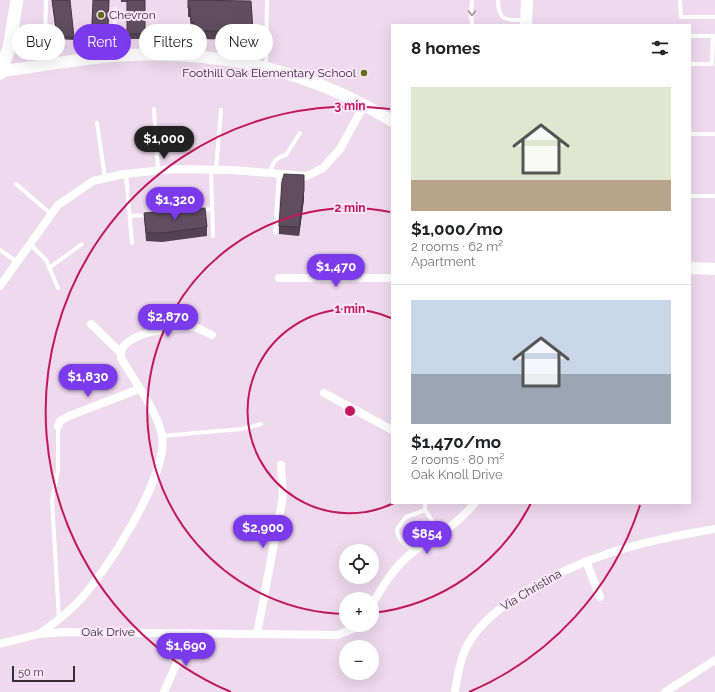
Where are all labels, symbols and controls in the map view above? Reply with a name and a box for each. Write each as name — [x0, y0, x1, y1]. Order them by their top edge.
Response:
place label: Chevron — [109, 8, 156, 22]
marker: Chevron — [96, 10, 106, 20]
one-way arrow — [467, 10, 476, 16]
chip: Buy — [12, 24, 65, 60]
chip: Rent — [73, 24, 131, 60]
chip: Filters — [139, 24, 207, 60]
chip: New — [215, 24, 273, 60]
icon: filters — [649, 37, 671, 59]
text: 8 homes — [411, 38, 480, 58]
place label: Foothill Oak Elementary School — [182, 66, 357, 80]
marker: Foothill Oak Elementary School — [359, 68, 369, 78]
text: 3 min — [334, 99, 366, 113]
icon: home — [505, 113, 577, 185]
pin: $1,000 — [131, 126, 197, 160]
text: $1,000 — [143, 131, 185, 146]
pin: $1,320 — [142, 187, 208, 221]
text: $1,320 — [155, 192, 195, 207]
text: 2 min — [334, 201, 366, 215]
text: $1,000/mo — [411, 219, 503, 239]
text: 2 rooms · 62 m² — [411, 239, 503, 254]
pin: $1,470 — [303, 254, 369, 288]
text: Apartment — [411, 254, 475, 269]
text: $1,470 — [316, 259, 356, 274]
text: 1 min — [335, 302, 365, 316]
pin: $2,870 — [135, 304, 201, 338]
text: $2,870 — [147, 309, 189, 324]
icon: home — [505, 326, 577, 398]
pin: $1,830 — [55, 364, 121, 398]
text: $1,830 — [68, 369, 108, 384]
centre of rings — [343, 404, 357, 418]
text: $1,470/mo — [411, 432, 501, 452]
text: 2 rooms · 80 m² — [411, 452, 504, 467]
text: Oak Knoll Drive — [411, 467, 503, 482]
pin: $2,900 — [230, 515, 296, 549]
text: $2,900 — [242, 520, 284, 535]
pin: $854 — [403, 521, 451, 555]
text: $854 — [412, 526, 442, 541]
map controls — [339, 544, 379, 680]
button: locate — [339, 544, 379, 584]
street label: Via Christina — [498, 566, 564, 614]
button: + — [339, 592, 379, 632]
street label: Oak Drive — [81, 625, 135, 639]
pin: $1,690 — [153, 633, 219, 667]
text: $1,690 — [165, 638, 207, 653]
button: − — [339, 640, 379, 680]
scale bar — [12, 664, 75, 683]
text: 50 m — [18, 666, 44, 679]

